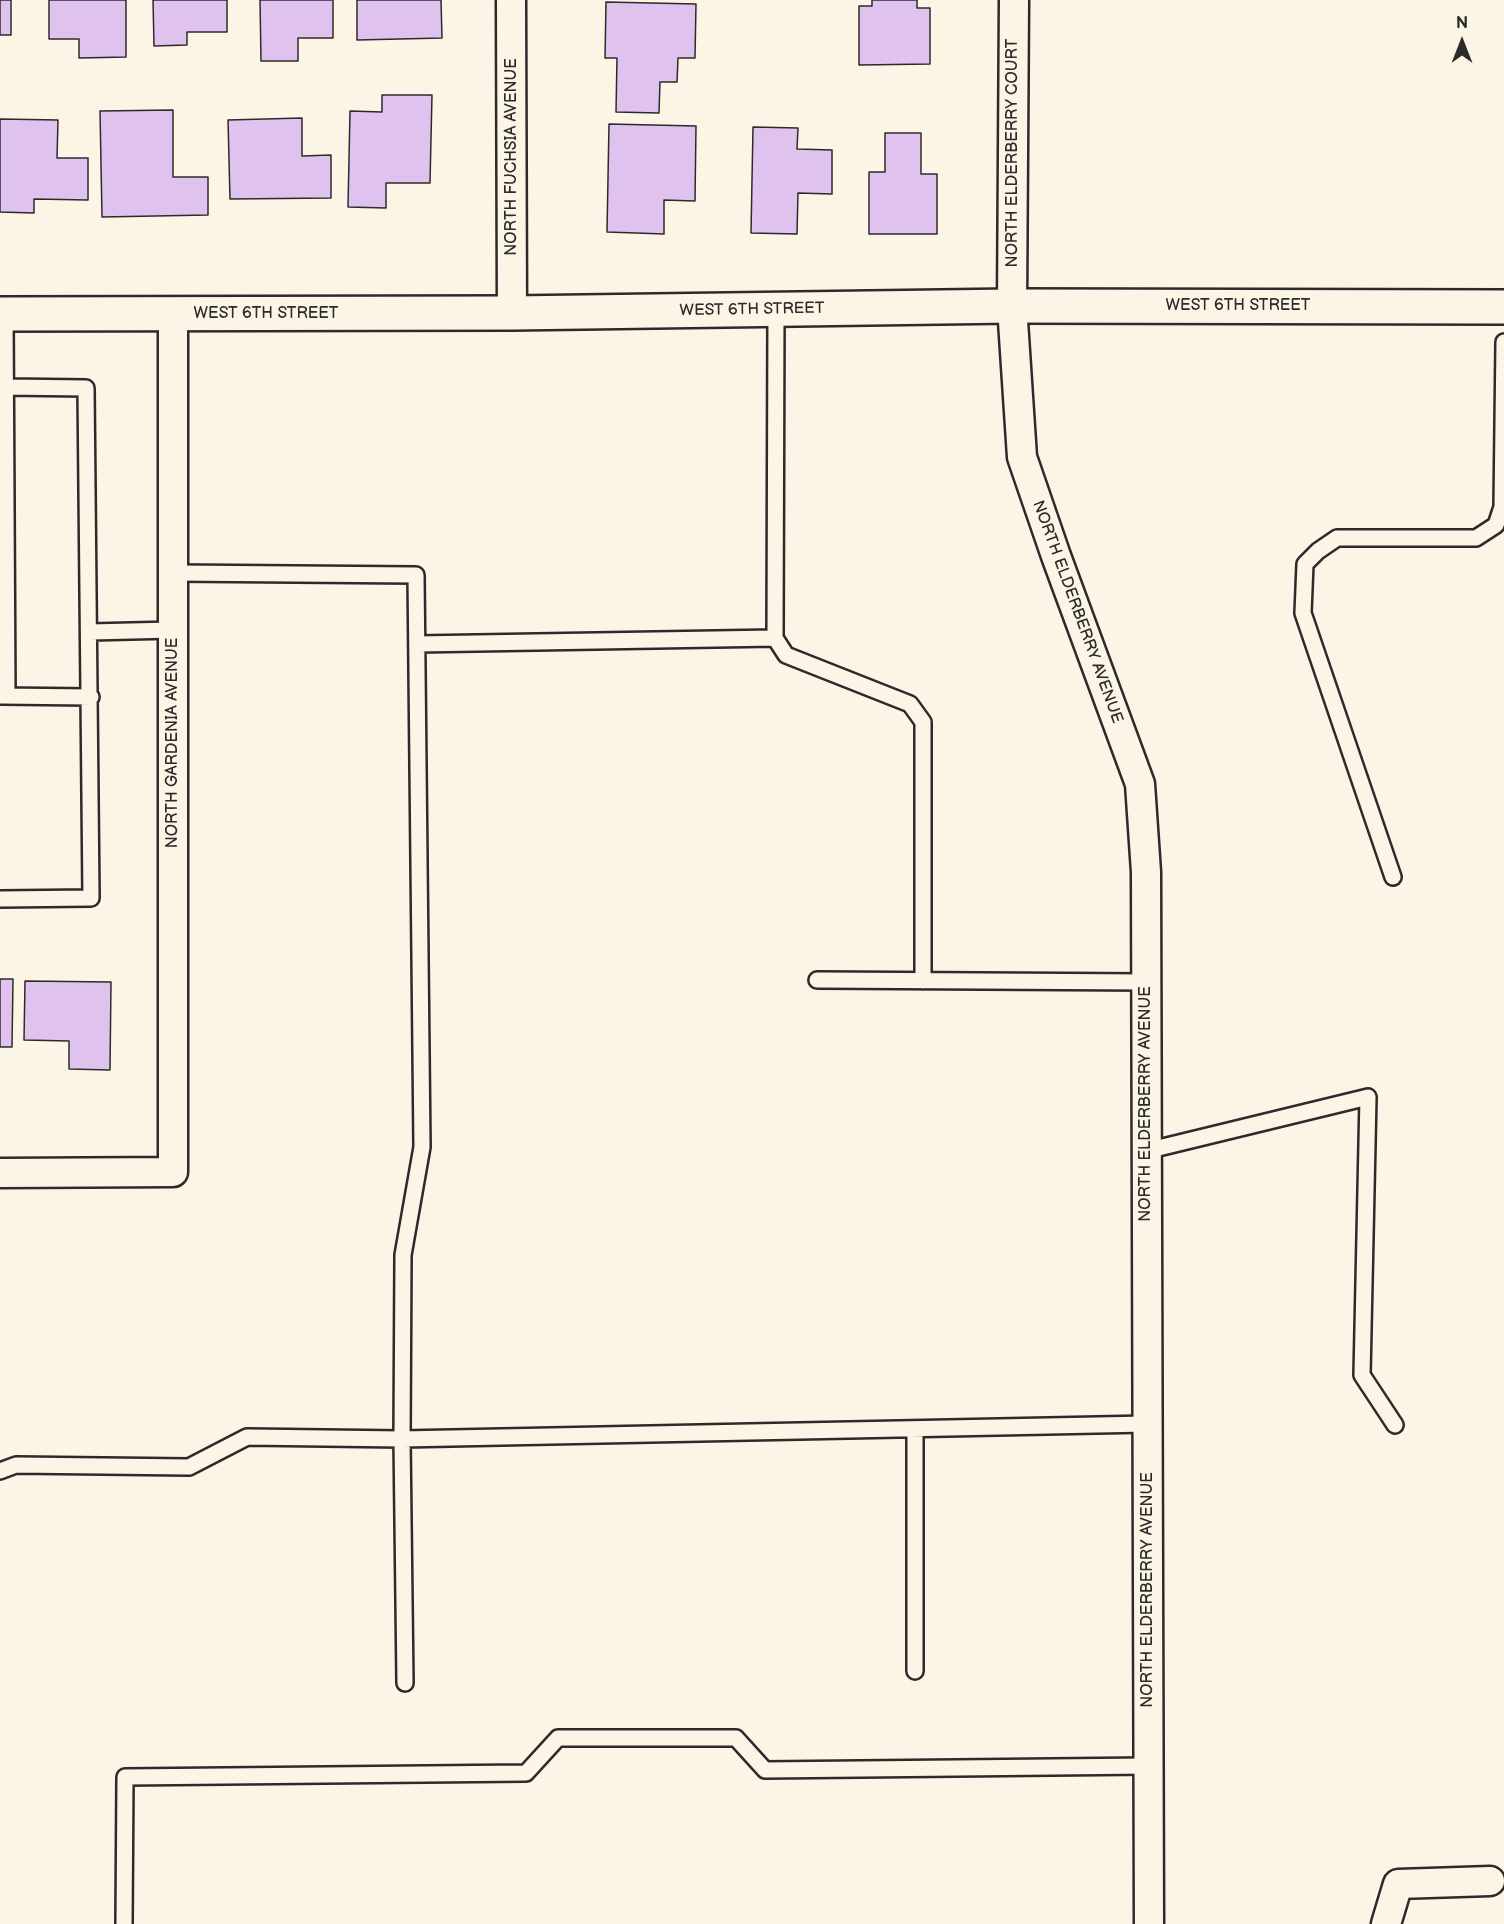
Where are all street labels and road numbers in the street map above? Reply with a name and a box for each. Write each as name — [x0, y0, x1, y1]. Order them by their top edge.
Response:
street label: NORTH ELDERBERRY COURT — [1003, 39, 1023, 267]
street label: NORTH FUCHSIA AVENUE — [502, 58, 522, 256]
street label: WEST 6TH STREET — [1166, 296, 1310, 316]
street label: WEST 6TH STREET — [679, 299, 825, 321]
street label: WEST 6TH STREET — [194, 304, 338, 324]
street label: NORTH ELDERBERRY AVENUE — [1028, 498, 1126, 726]
street label: NORTH GARDENIA AVENUE — [163, 638, 183, 848]
street label: NORTH ELDERBERRY AVENUE — [1136, 986, 1156, 1222]
street label: NORTH ELDERBERRY AVENUE — [1138, 1472, 1158, 1708]

